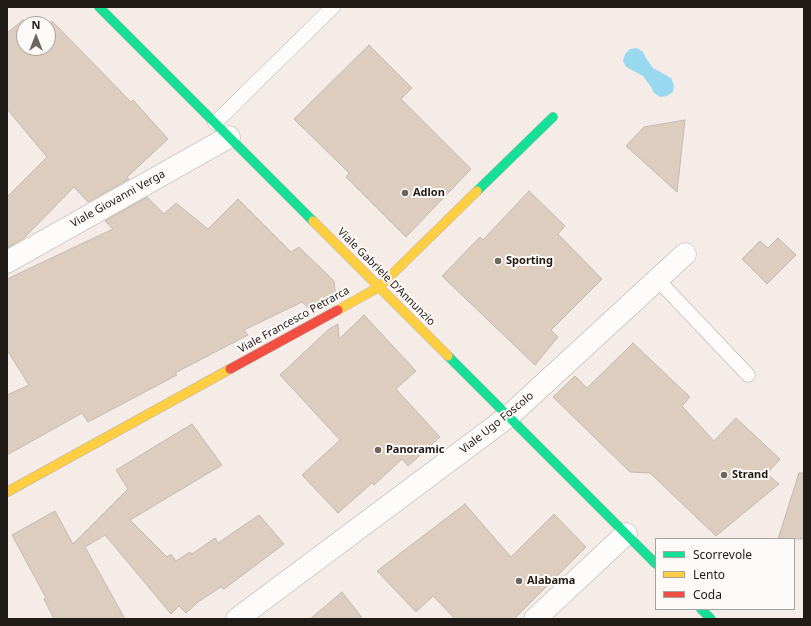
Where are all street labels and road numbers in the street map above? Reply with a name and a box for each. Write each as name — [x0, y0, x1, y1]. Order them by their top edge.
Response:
street label: Viale Giovanni Verga — [69, 168, 167, 230]
street label: Viale Gabriele D'Annunzio — [334, 225, 438, 329]
street label: Viale Francesco Petrarca — [236, 284, 352, 356]
street label: Viale Ugo Foscolo — [458, 389, 536, 457]

